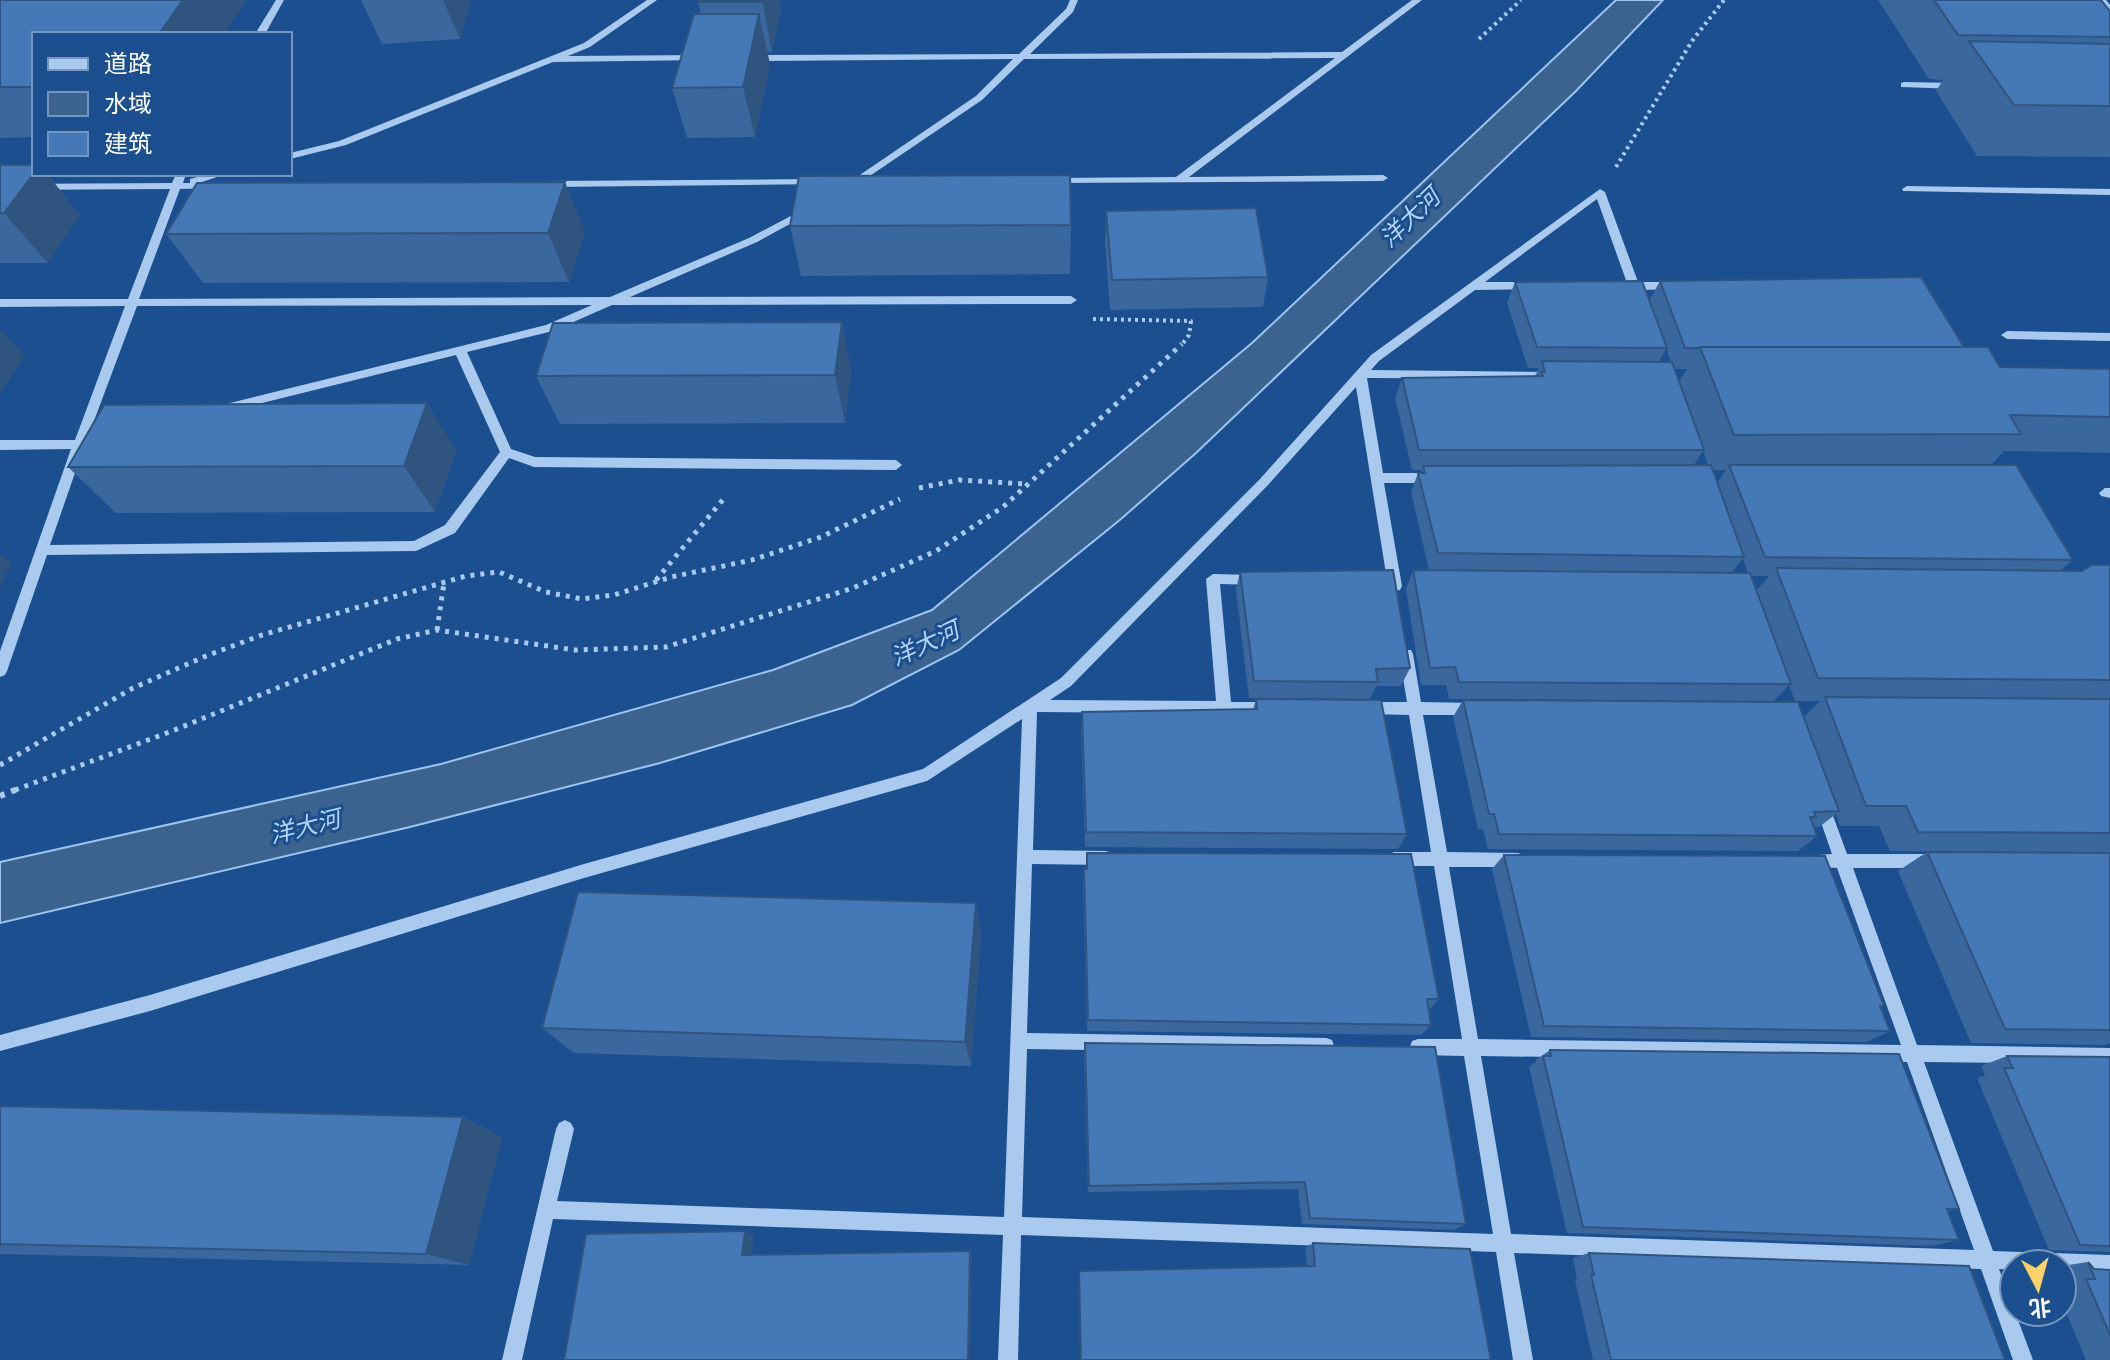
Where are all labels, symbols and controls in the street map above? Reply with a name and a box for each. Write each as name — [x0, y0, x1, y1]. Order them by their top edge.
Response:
legend — [32, 32, 292, 176]
text: 道路 — [104, 50, 152, 77]
text: 水域 — [104, 90, 152, 117]
text: 建筑 — [104, 130, 152, 157]
water label: 洋大河 — [1374, 180, 1448, 252]
water label: 洋大河 — [886, 614, 967, 671]
water label: 洋大河 — [267, 804, 347, 848]
north arrow — [1998, 1248, 2078, 1328]
text: 北 — [2028, 1294, 2052, 1322]

